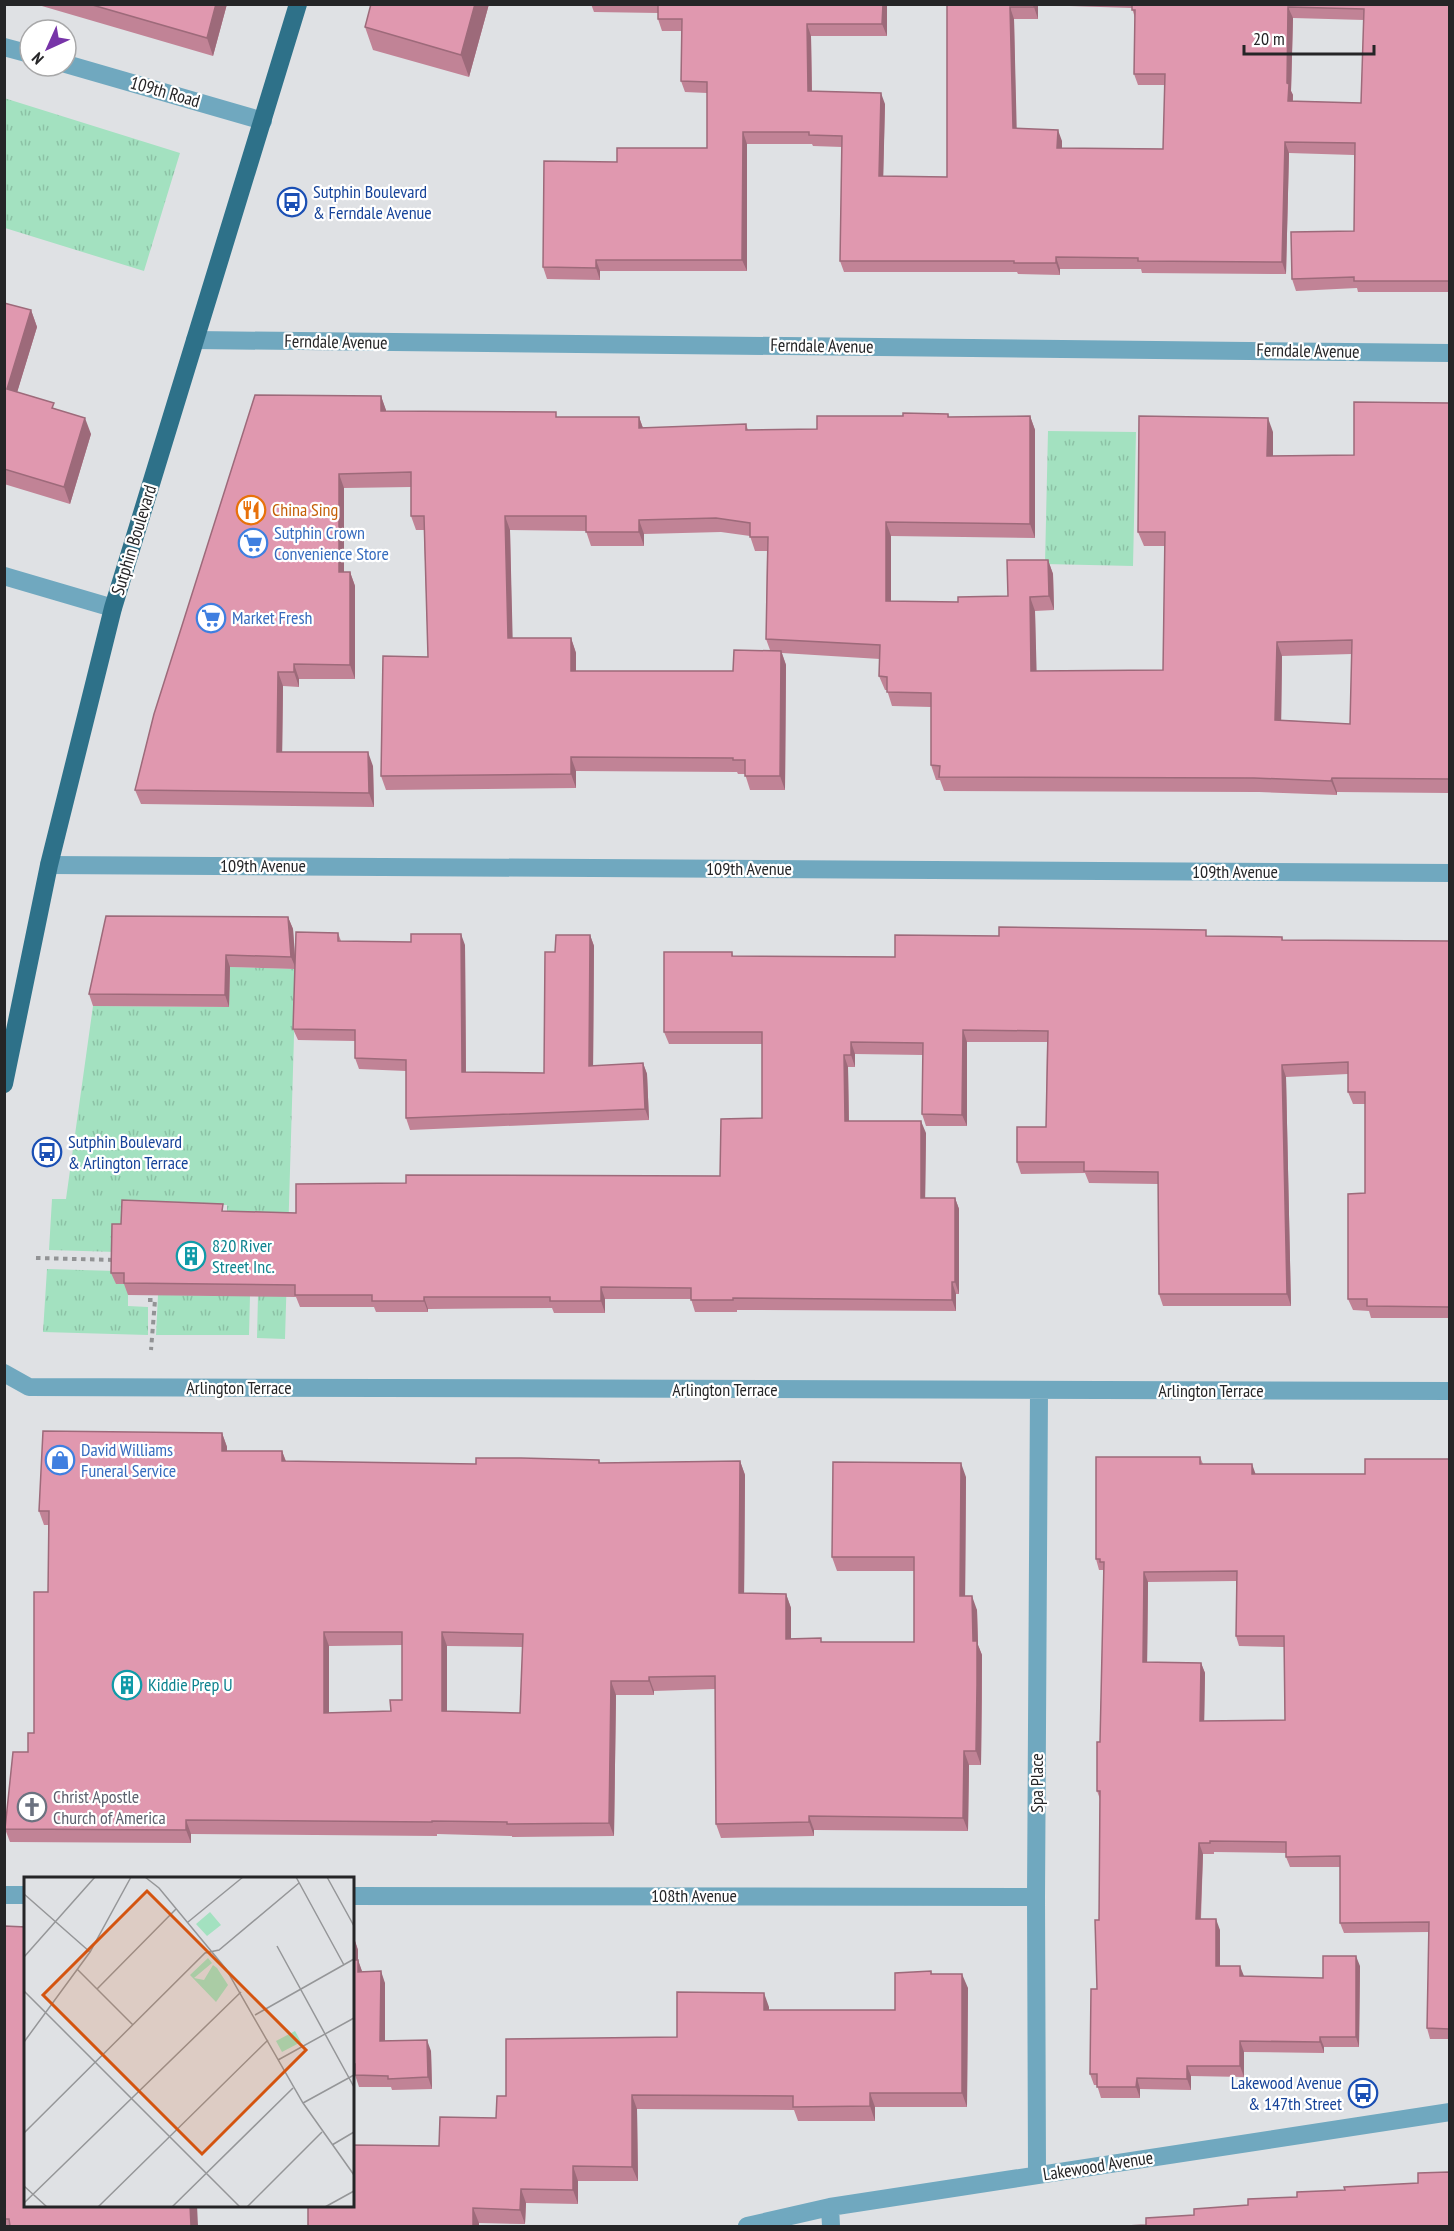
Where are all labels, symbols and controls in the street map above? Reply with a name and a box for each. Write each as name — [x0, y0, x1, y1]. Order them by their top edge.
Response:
north arrow — [18, 18, 78, 78]
scale bar — [1244, 18, 1374, 56]
text: 20 m — [1253, 27, 1285, 50]
text: N — [27, 48, 48, 69]
street label: 109th Road — [128, 71, 203, 112]
place label: Sutphin Boulevard & Ferndale Avenue — [313, 180, 432, 224]
bus stop icon: Sutphin Boulevard & Ferndale Avenue — [276, 186, 308, 218]
street label: Ferndale Avenue — [284, 329, 388, 354]
street label: Ferndale Avenue — [770, 333, 874, 358]
street label: Ferndale Avenue — [1256, 338, 1360, 363]
street label: Sutphin Boulevard — [106, 482, 161, 598]
restaurant icon: China Sing — [235, 494, 267, 526]
place label: China Sing — [272, 498, 338, 521]
place label: Sutphin Crown Convenience Store — [274, 521, 389, 565]
supermarket icon: Sutphin Crown Convenience Store — [237, 527, 269, 559]
supermarket icon: Market Fresh — [195, 602, 227, 634]
place label: Market Fresh — [232, 606, 312, 629]
street label: 109th Avenue — [220, 854, 306, 877]
street label: 109th Avenue — [706, 857, 792, 880]
street label: 109th Avenue — [1192, 860, 1278, 883]
place label: Sutphin Boulevard & Arlington Terrace — [68, 1130, 188, 1174]
bus stop icon: Sutphin Boulevard & Arlington Terrace — [31, 1136, 63, 1168]
place label: 820 River Street Inc. — [212, 1234, 275, 1278]
building icon: 820 River Street Inc. — [175, 1240, 207, 1272]
street label: Arlington Terrace — [186, 1376, 292, 1399]
street label: Arlington Terrace — [672, 1378, 778, 1401]
street label: Arlington Terrace — [1158, 1379, 1264, 1402]
place label: David Williams Funeral Service — [81, 1438, 176, 1482]
shop icon: David Williams Funeral Service — [44, 1444, 76, 1476]
building icon: Kiddie Prep U — [111, 1669, 143, 1701]
place label: Kiddie Prep U — [148, 1673, 233, 1696]
street label: Spa Place — [1025, 1753, 1048, 1813]
place label: Christ Apostle Church of America — [53, 1785, 166, 1829]
church icon: Christ Apostle Church of America — [16, 1791, 48, 1823]
inset map — [24, 1877, 354, 2207]
street label: 108th Avenue — [651, 1884, 737, 1907]
place label: Lakewood Avenue & 147th Street — [1231, 2071, 1342, 2115]
bus stop icon: Lakewood Avenue & 147th Street — [1347, 2077, 1379, 2109]
street label: Lakewood Avenue — [1041, 2145, 1155, 2186]

